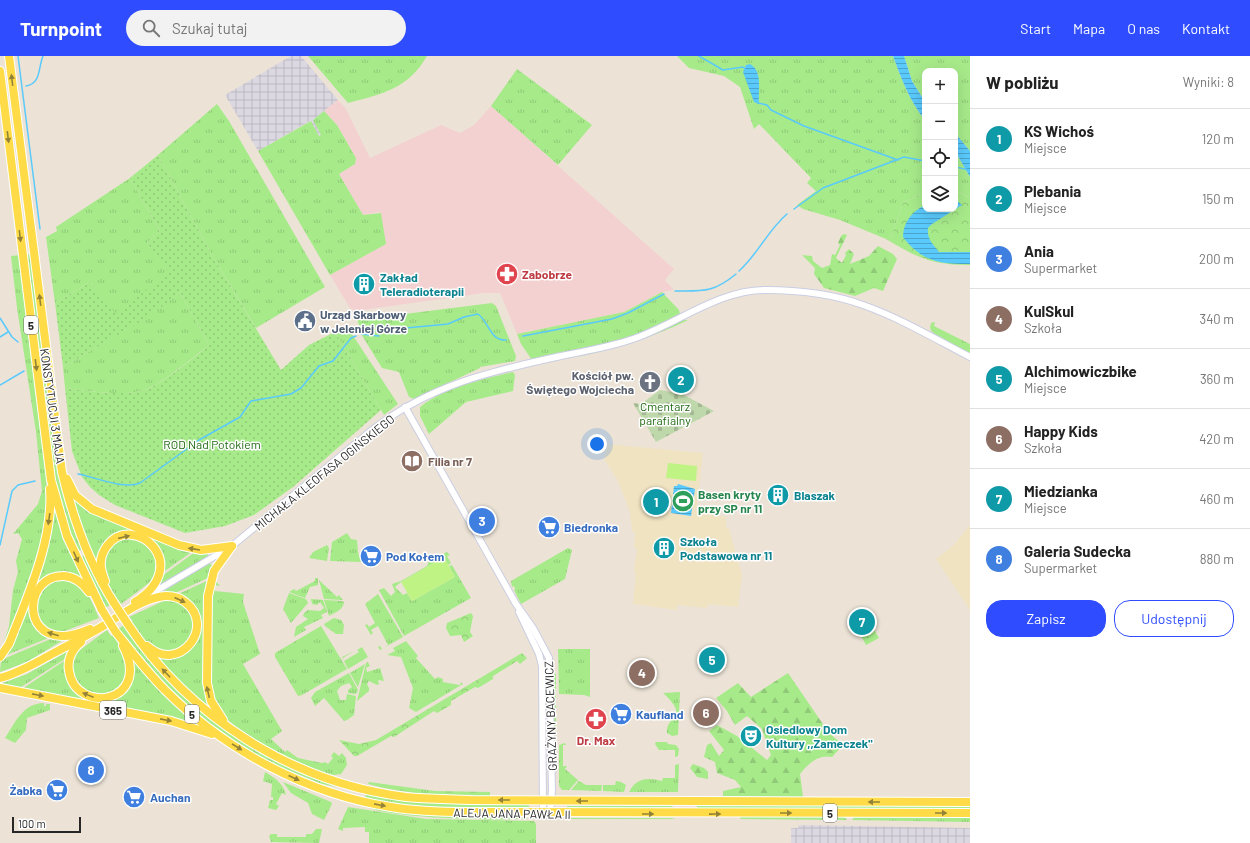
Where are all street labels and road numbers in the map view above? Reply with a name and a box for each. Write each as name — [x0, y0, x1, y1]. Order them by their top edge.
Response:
road number: 5 — [24, 316, 38, 334]
street label: KONSTYTUCJI 3 MAJA — [38, 347, 68, 465]
street label: MICHAŁA KLEOFASA OGIŃSKIEGO — [251, 411, 397, 533]
street label: GRAŻYNY BACEWICZ — [541, 661, 559, 771]
road number: 365 — [100, 701, 126, 719]
road number: 5 — [185, 705, 199, 723]
road number: 5 — [823, 804, 837, 822]
street label: ALEJA JANA PAWŁA II — [453, 805, 571, 821]

